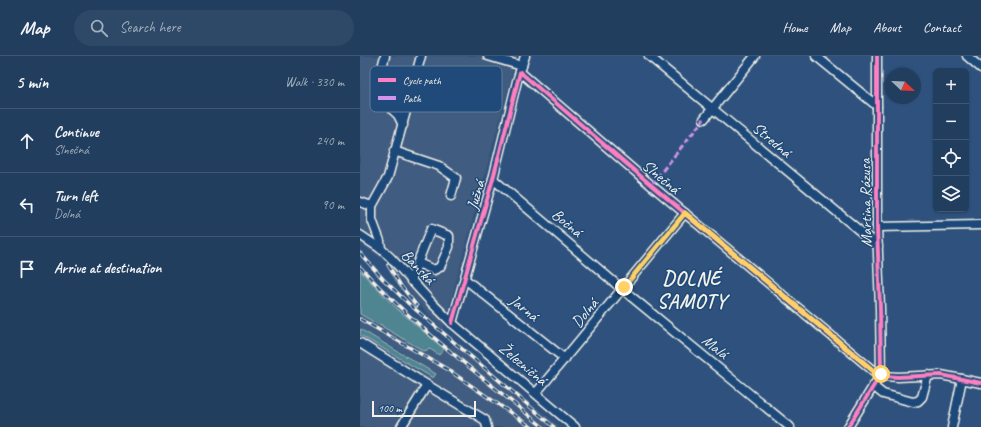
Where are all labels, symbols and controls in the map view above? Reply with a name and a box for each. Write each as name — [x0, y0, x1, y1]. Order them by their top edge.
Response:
search box — [74, 10, 354, 46]
text: Map — [20, 16, 50, 40]
icon: search — [88, 17, 110, 39]
text: Search here — [120, 18, 181, 37]
text: Home — [782, 19, 808, 36]
text: Map — [830, 19, 851, 36]
text: About — [873, 19, 901, 36]
text: Contact — [923, 19, 961, 36]
legend — [370, 66, 502, 112]
north arrow — [885, 68, 921, 104]
map controls — [933, 68, 969, 212]
button: + — [933, 68, 969, 104]
text: 5 min — [16, 72, 48, 93]
text: Cycle path — [403, 73, 442, 87]
text: Walk · 330 m — [285, 74, 344, 90]
text: Path — [403, 91, 422, 105]
button: − — [933, 104, 969, 140]
street label: Stredná — [748, 118, 797, 163]
text: Continue — [54, 123, 99, 142]
icon: ahead — [16, 130, 38, 152]
text: 240 m — [316, 133, 344, 149]
button: locate — [933, 140, 969, 176]
text: Slnečná — [54, 142, 89, 158]
street label: Slnečná — [638, 155, 685, 200]
street label: Martina Rázusa — [855, 157, 877, 247]
street label: Južná — [462, 176, 490, 213]
button: layers — [933, 176, 969, 212]
text: Turn left — [54, 187, 97, 206]
icon: left — [16, 194, 38, 216]
text: 90 m — [322, 197, 344, 213]
street label: Bočná — [548, 204, 588, 243]
text: Dolná — [54, 206, 80, 222]
street label: Banská — [397, 245, 441, 290]
icon: arrive — [16, 258, 38, 280]
text: Arrive at destination — [54, 259, 161, 278]
district label: DOLNÉ SAMOTY — [657, 266, 730, 314]
route end — [615, 278, 633, 296]
street label: Jarná — [505, 290, 544, 327]
street label: Dolná — [567, 293, 604, 332]
street label: Malá — [698, 330, 734, 365]
street label: Železničná — [495, 338, 553, 391]
route start — [872, 365, 890, 383]
scale bar — [372, 399, 476, 418]
text: 100 m — [378, 401, 402, 415]

